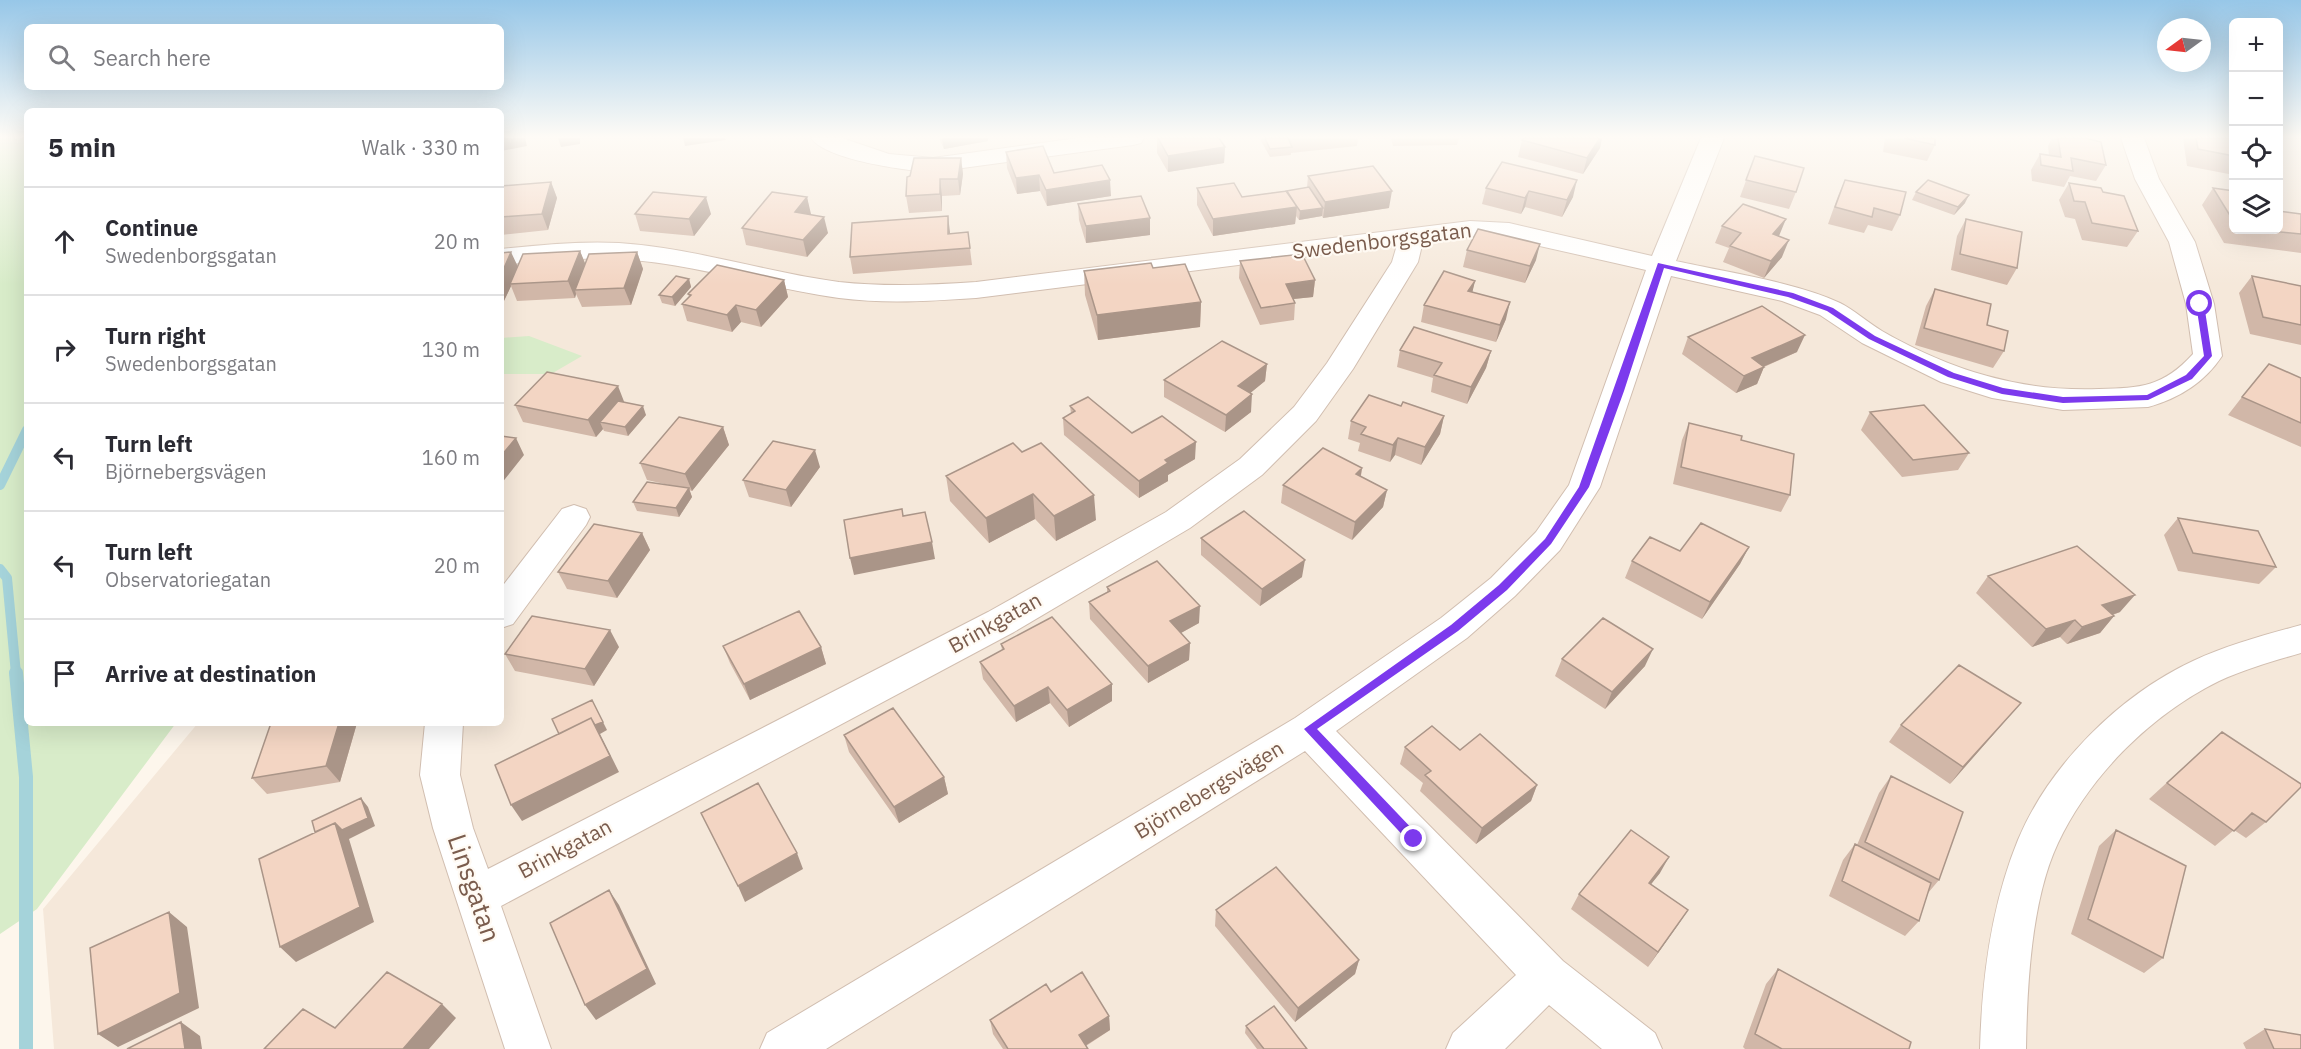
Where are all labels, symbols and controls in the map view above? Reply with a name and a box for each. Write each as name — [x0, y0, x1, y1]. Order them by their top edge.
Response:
north arrow — [2157, 18, 2211, 72]
map controls — [2229, 18, 2283, 234]
button: + — [2229, 18, 2283, 72]
search box — [24, 24, 504, 90]
icon: search — [45, 41, 78, 74]
text: Search here — [93, 43, 211, 72]
button: − — [2229, 72, 2283, 126]
button: locate — [2229, 126, 2283, 180]
text: 5 min — [48, 130, 116, 164]
text: Walk · 330 m — [362, 134, 480, 161]
button: layers — [2229, 180, 2283, 234]
text: Continue — [105, 213, 198, 242]
street label: Swedenborgsgatan — [1291, 215, 1473, 265]
icon: ahead — [48, 225, 81, 258]
text: 20 m — [434, 228, 480, 255]
text: Swedenborgsgatan — [105, 242, 277, 269]
route start — [2186, 290, 2212, 316]
text: Turn right — [105, 321, 206, 350]
icon: right — [48, 333, 81, 366]
text: 130 m — [422, 336, 480, 363]
text: Swedenborgsgatan — [105, 350, 277, 377]
text: Turn left — [105, 429, 193, 458]
icon: left — [48, 441, 81, 474]
text: 160 m — [422, 444, 480, 471]
text: Björnebergsvägen — [105, 458, 267, 485]
text: Turn left — [105, 537, 193, 566]
icon: left — [48, 549, 81, 582]
text: 20 m — [434, 552, 480, 579]
text: Observatoriegatan — [105, 566, 271, 593]
street label: Brinkgatan — [943, 585, 1046, 659]
icon: arrive — [48, 657, 81, 690]
text: Arrive at destination — [105, 659, 316, 688]
street label: Björnebergsvägen — [1129, 733, 1288, 845]
street label: Brinkgatan — [513, 812, 616, 884]
route end — [1400, 825, 1426, 851]
street label: Linsgatan — [441, 829, 509, 946]

